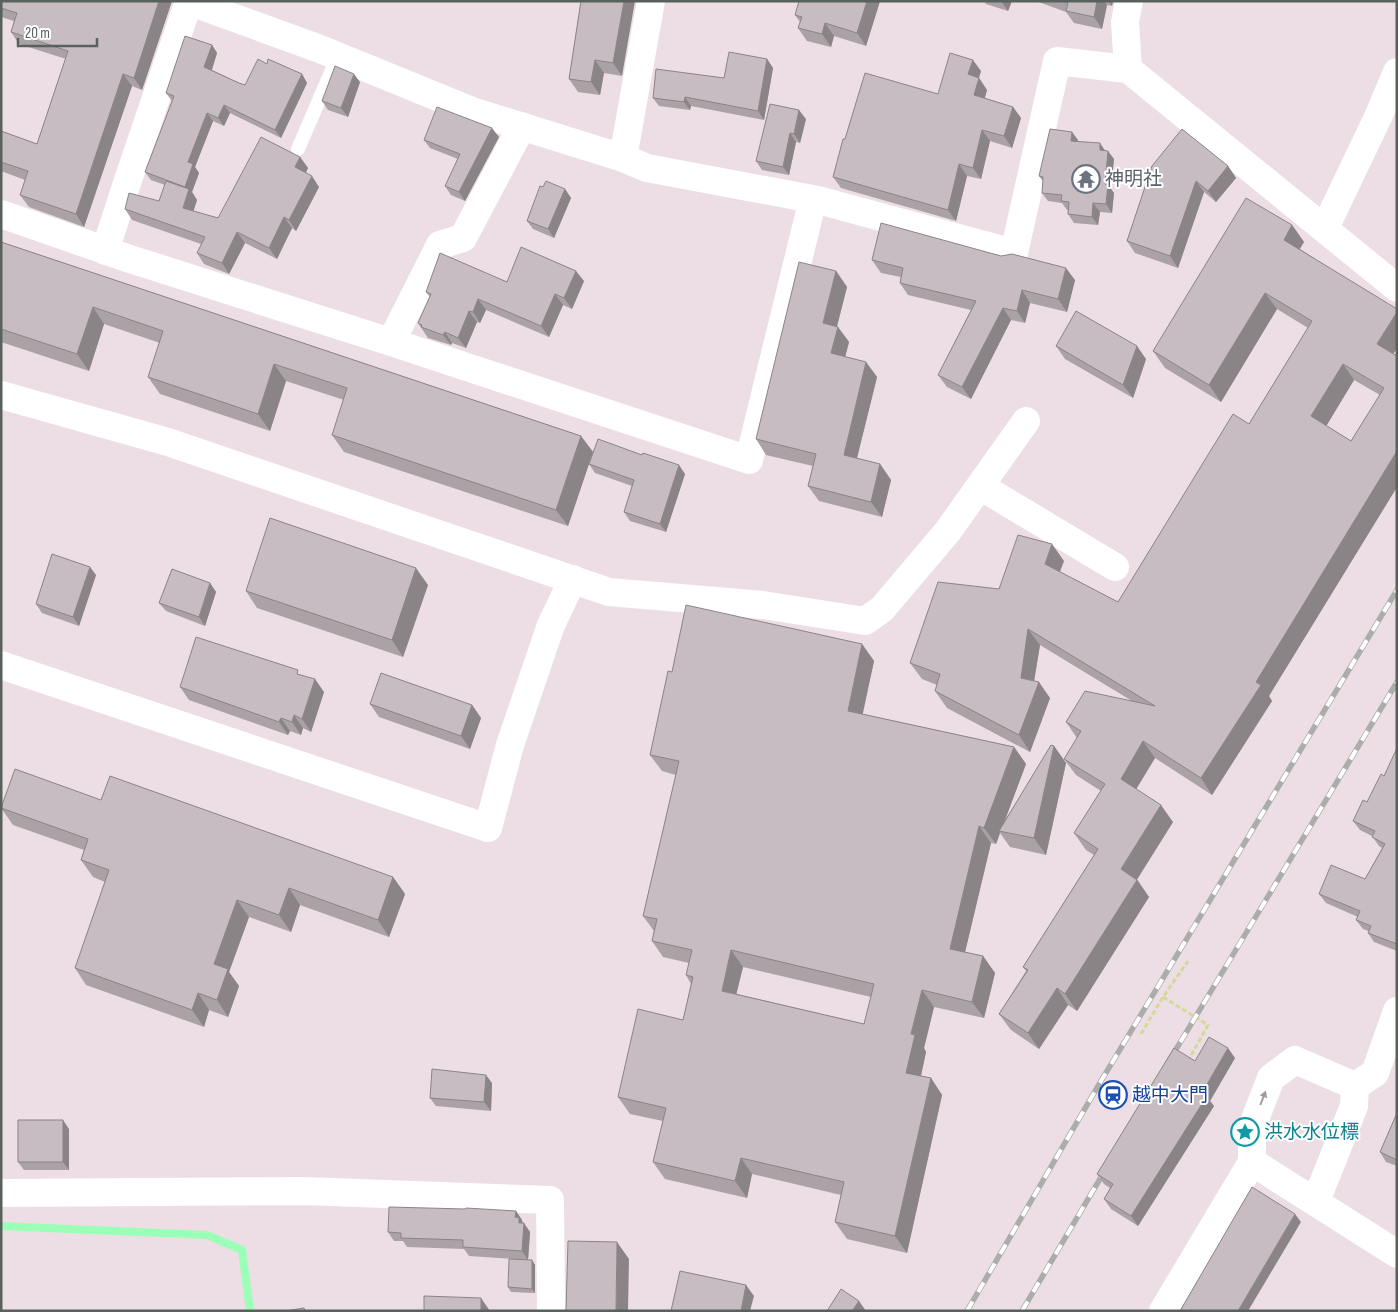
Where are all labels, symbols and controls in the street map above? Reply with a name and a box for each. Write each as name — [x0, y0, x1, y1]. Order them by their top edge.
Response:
scale bar — [18, 15, 96, 47]
text: 20 m — [25, 24, 50, 43]
temple icon: 神明社 — [1071, 164, 1101, 194]
place label: 神明社 — [1105, 168, 1162, 191]
station icon: 越中大門 — [1098, 1080, 1128, 1110]
place label: 越中大門 — [1132, 1084, 1208, 1107]
one-way arrow — [1260, 1091, 1268, 1105]
place icon: 洪水水位標 — [1230, 1117, 1260, 1147]
place label: 洪水水位標 — [1264, 1121, 1359, 1144]

